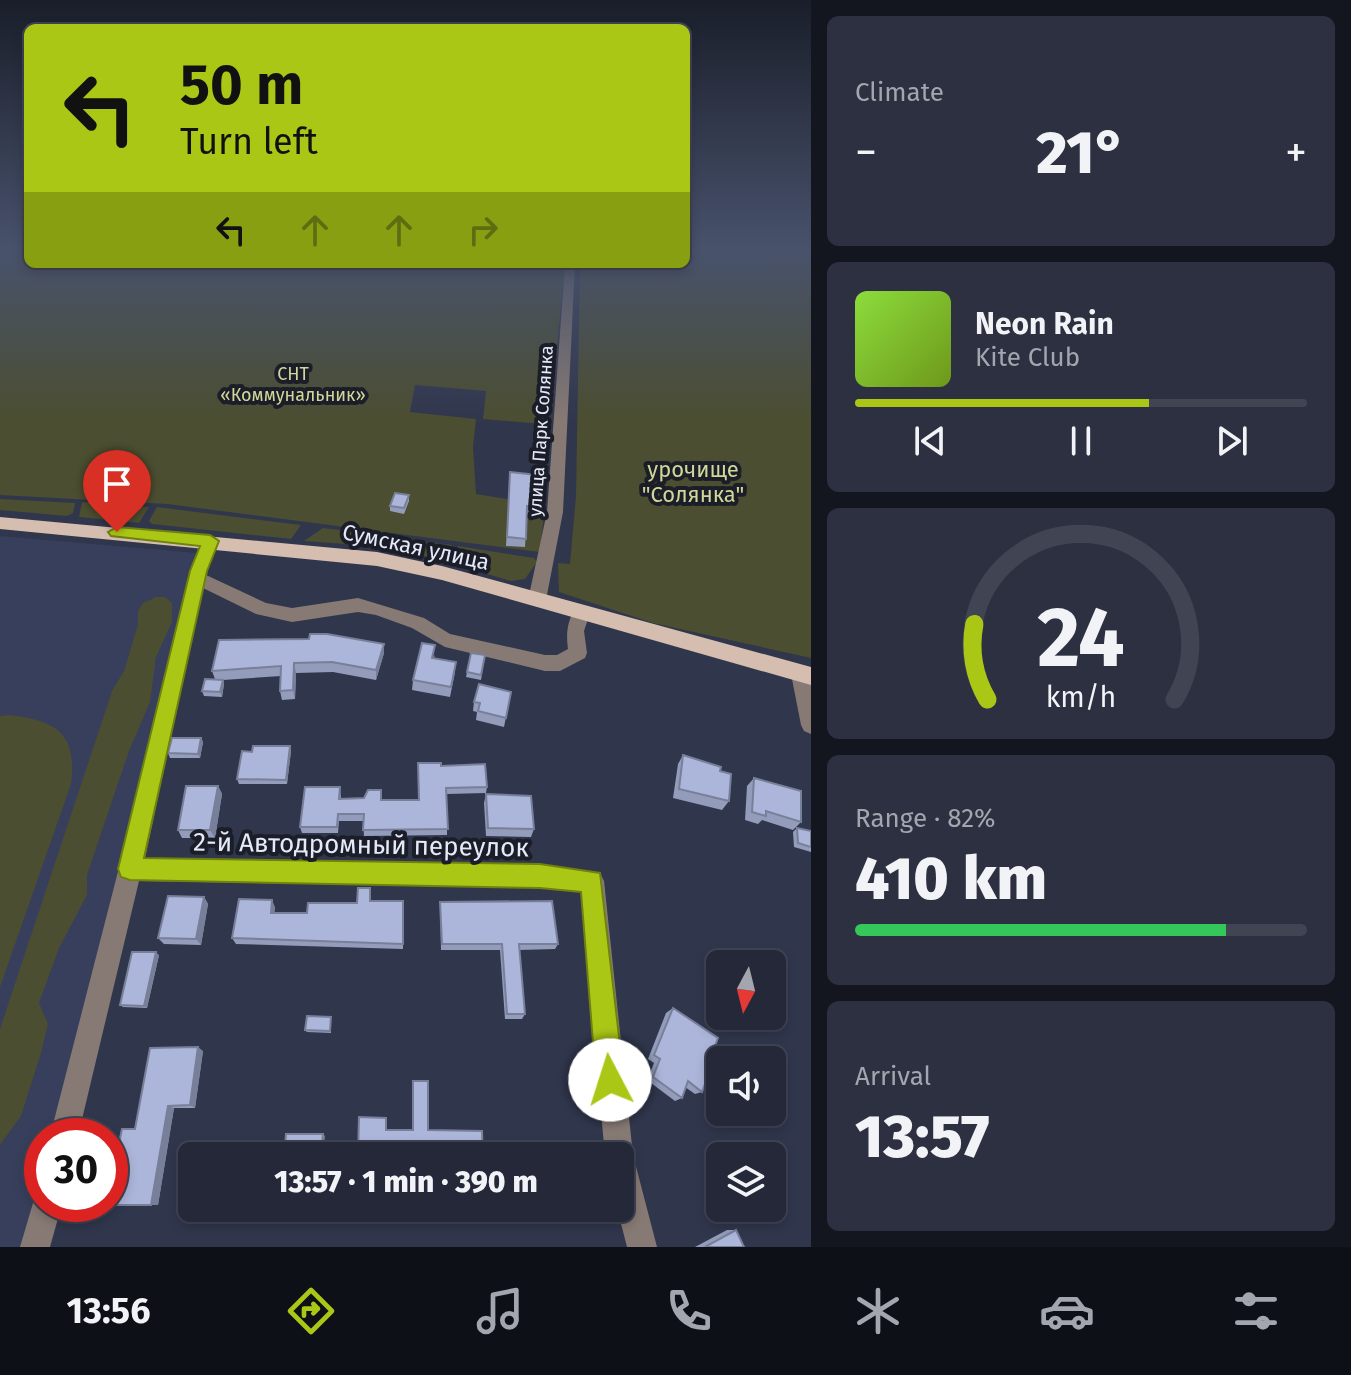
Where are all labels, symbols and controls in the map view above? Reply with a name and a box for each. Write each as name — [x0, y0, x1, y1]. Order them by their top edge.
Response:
text: 50 m — [180, 52, 303, 119]
icon: left — [48, 56, 152, 160]
text: Climate — [855, 77, 944, 108]
text: 21° — [1036, 117, 1126, 189]
text: Turn left — [180, 120, 318, 164]
text: − — [855, 126, 877, 179]
text: + — [1285, 126, 1307, 179]
icon: left — [209, 208, 253, 252]
icon: ahead — [293, 208, 337, 252]
icon: ahead — [377, 208, 421, 252]
icon: right — [461, 208, 505, 252]
text: Neon Rain — [975, 306, 1114, 342]
text: Kite Club — [975, 342, 1080, 373]
street label: улица Парк Солянка — [524, 345, 558, 517]
park label: СНТ «Коммунальник» — [220, 363, 366, 406]
icon: previous — [908, 419, 952, 463]
icon: pause — [1059, 419, 1103, 463]
icon: next — [1210, 419, 1254, 463]
pin — [83, 450, 151, 532]
park label: урочище "Солянка" — [642, 456, 744, 508]
icon: arrive — [95, 462, 139, 506]
street label: Сумская улица — [340, 518, 492, 576]
text: 24 — [1037, 587, 1125, 687]
text: km/h — [1046, 680, 1116, 715]
text: Range · 82% — [855, 803, 996, 834]
street label: 2-й Автодромный переулок — [193, 827, 530, 863]
text: 410 km — [855, 843, 1047, 915]
north arrow — [706, 950, 786, 1030]
map controls — [706, 950, 786, 1222]
position arrow — [568, 1038, 652, 1122]
button: sound — [706, 1046, 786, 1126]
text: Arrival — [855, 1061, 931, 1092]
text: 13:57 — [855, 1101, 989, 1173]
speed limit sign: 30 — [24, 1118, 128, 1222]
button: layers — [706, 1142, 786, 1222]
text: 13:57 · 1 min · 390 m — [274, 1164, 538, 1200]
icon: directions — [283, 1283, 339, 1339]
icon: music — [472, 1283, 528, 1339]
icon: phone — [661, 1283, 717, 1339]
icon: climate — [850, 1283, 906, 1339]
icon: car — [1039, 1283, 1095, 1339]
icon: filters — [1228, 1283, 1284, 1339]
text: 13:56 — [67, 1289, 150, 1333]

